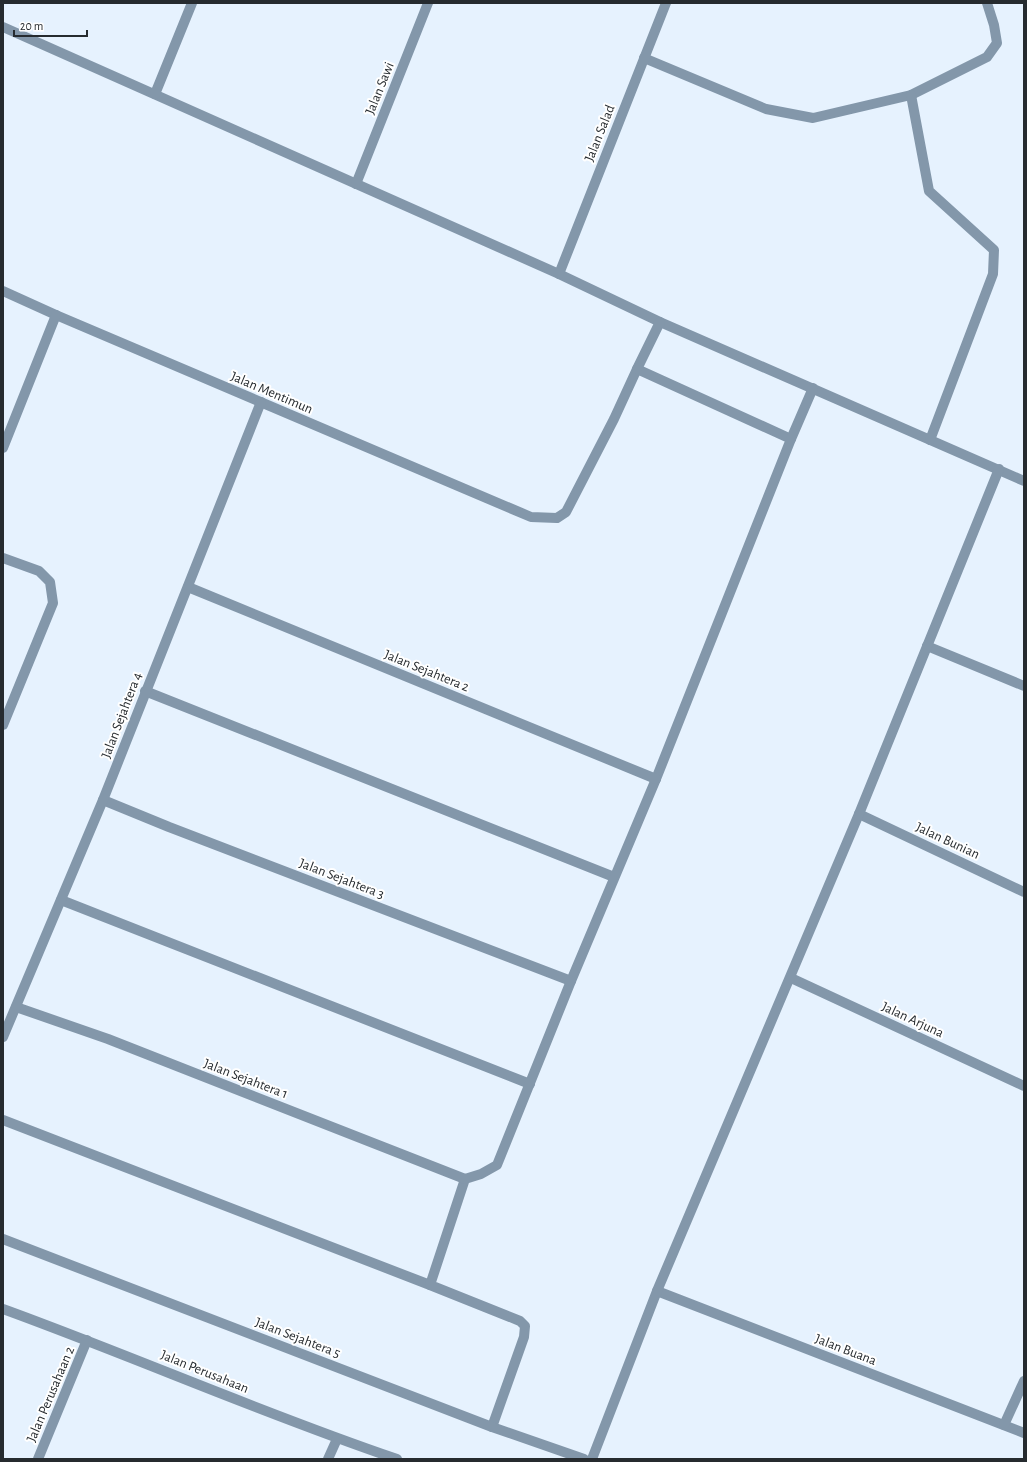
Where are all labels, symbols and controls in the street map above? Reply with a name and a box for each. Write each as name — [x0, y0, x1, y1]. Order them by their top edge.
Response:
scale bar — [14, 12, 87, 38]
text: 20 m — [20, 20, 43, 32]
street label: Jalan Sawi — [363, 60, 397, 117]
street label: Jalan Salad — [582, 103, 618, 164]
street label: Jalan Mentimun — [229, 369, 315, 416]
street label: Jalan Sejahtera 2 — [382, 648, 471, 694]
street label: Jalan Sejahtera 4 — [99, 670, 145, 760]
street label: Jalan Bunian — [914, 820, 982, 862]
street label: Jalan Sejahtera 3 — [297, 856, 386, 902]
street label: Jalan Arjuna — [879, 999, 946, 1041]
street label: Jalan Sejahtera 1 — [202, 1056, 290, 1101]
street label: Jalan Sejahtera 5 — [253, 1315, 342, 1361]
street label: Jalan Buana — [813, 1332, 879, 1368]
street label: Jalan Perusahaan 2 — [24, 1345, 77, 1444]
street label: Jalan Perusahaan — [159, 1348, 251, 1396]

